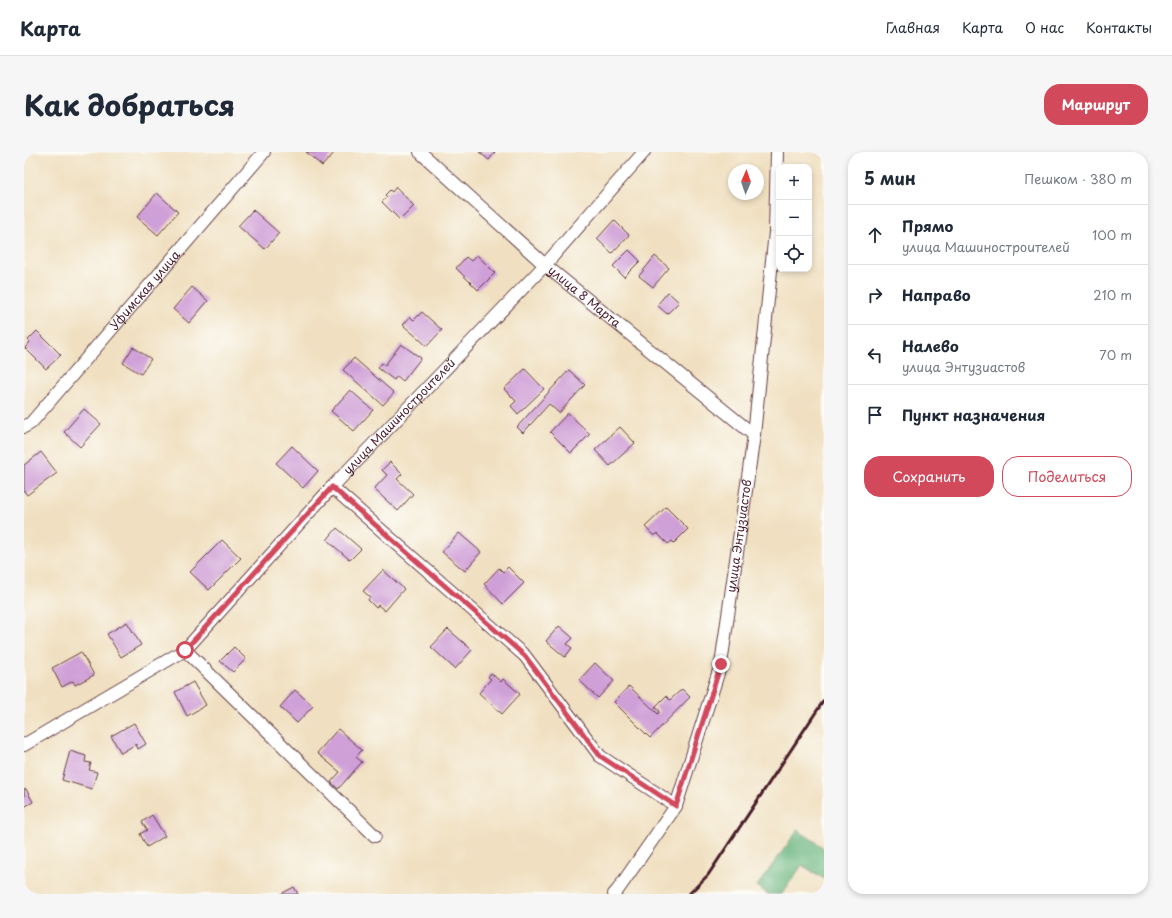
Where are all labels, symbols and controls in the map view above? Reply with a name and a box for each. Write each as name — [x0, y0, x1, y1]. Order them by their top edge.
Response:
text: Карта — [20, 14, 81, 42]
text: Главная — [886, 17, 940, 38]
text: Карта — [962, 17, 1003, 38]
text: О нас — [1025, 17, 1064, 38]
text: Контакты — [1086, 17, 1152, 38]
text: Как добраться — [24, 83, 235, 126]
button: Маршрут — [1044, 84, 1148, 125]
north arrow — [728, 164, 764, 200]
map controls — [776, 164, 812, 272]
button: + — [776, 164, 812, 200]
text: 5 мин — [864, 165, 916, 191]
text: Пешком · 380 m — [1024, 169, 1132, 188]
button: − — [776, 200, 812, 236]
text: Прямо — [902, 214, 953, 237]
icon: ahead — [864, 224, 886, 246]
text: 100 m — [1092, 225, 1132, 244]
button: locate — [776, 236, 812, 272]
text: улица Машиностроителей — [902, 237, 1070, 256]
street label: Уфимская улица — [105, 246, 184, 333]
street label: улица 8 Марта — [545, 261, 626, 332]
text: Направо — [902, 283, 971, 306]
icon: right — [864, 284, 886, 306]
text: 210 m — [1093, 285, 1132, 304]
text: Налево — [902, 334, 959, 357]
icon: left — [864, 344, 886, 366]
text: 70 m — [1099, 345, 1132, 364]
street label: улица Машиностроителей — [339, 354, 459, 478]
text: улица Энтузиастов — [902, 357, 1025, 376]
text: Пункт назначения — [902, 403, 1045, 426]
icon: arrive — [864, 404, 886, 426]
button: Сохранить — [864, 456, 994, 497]
button: Поделиться — [1002, 456, 1132, 497]
street label: улица Энтузиастов — [721, 478, 756, 594]
route start — [176, 641, 194, 659]
route end — [712, 655, 730, 673]

